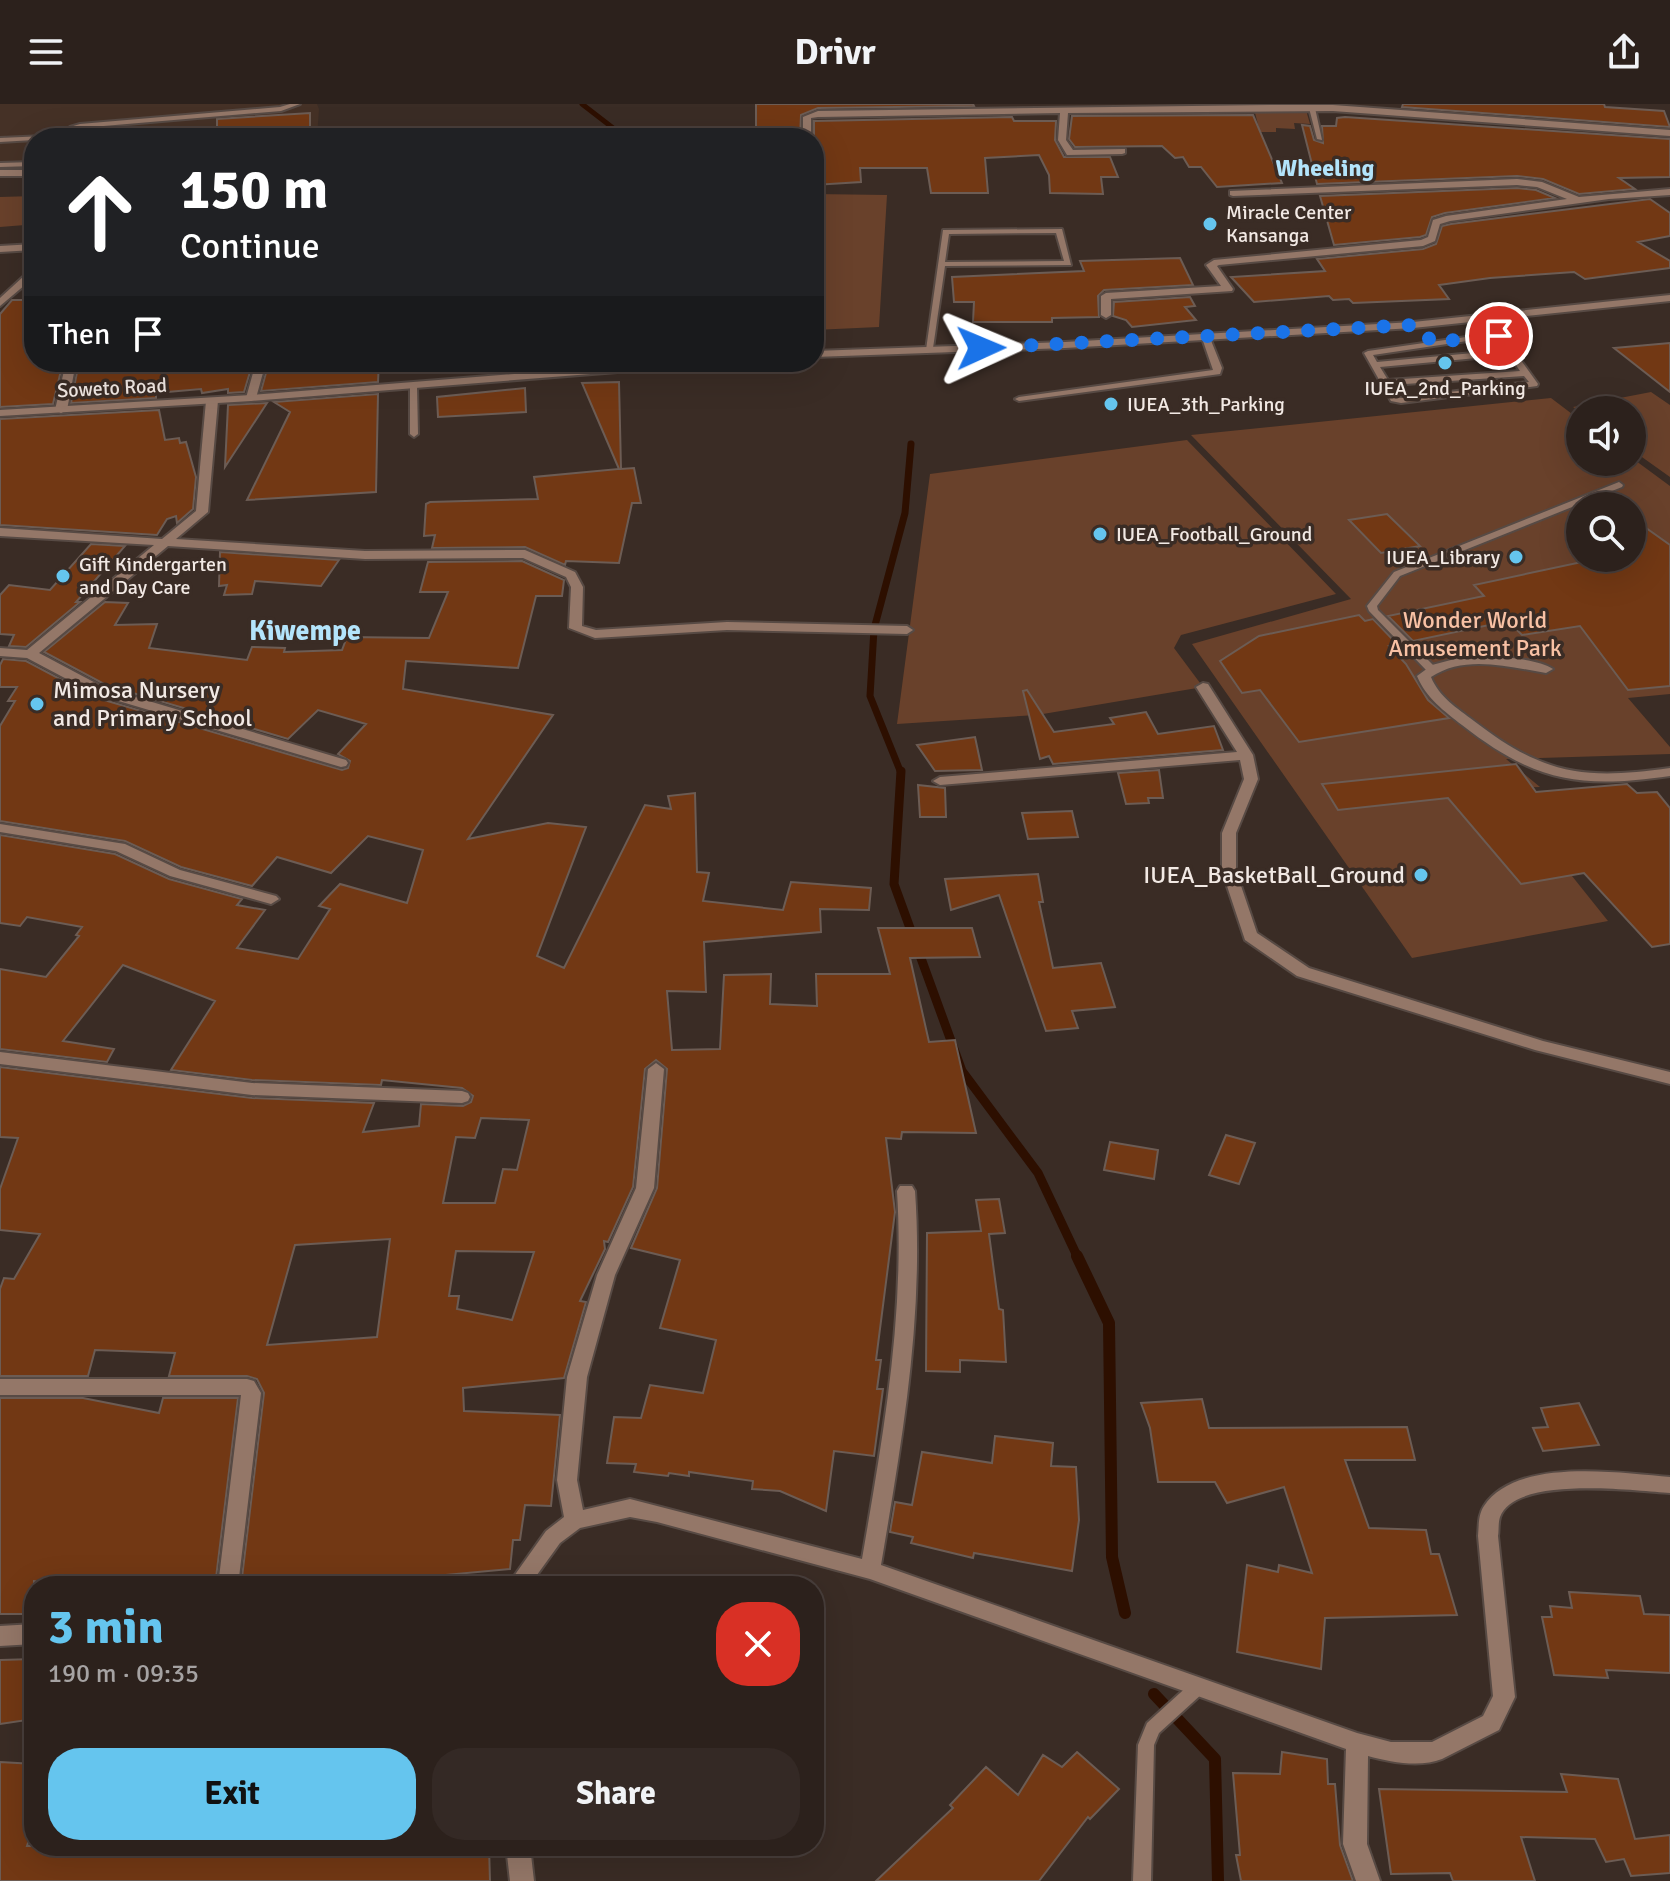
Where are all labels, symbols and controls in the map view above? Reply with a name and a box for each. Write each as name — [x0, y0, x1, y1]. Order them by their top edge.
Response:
icon: menu — [24, 30, 68, 74]
text: Drivr — [794, 30, 876, 75]
icon: share — [1602, 30, 1646, 74]
district label: Wheeling — [1276, 153, 1375, 183]
text: 150 m — [180, 155, 328, 224]
icon: ahead — [48, 160, 152, 264]
place label: Miracle Center Kansanga — [1226, 200, 1352, 248]
marker: Miracle Center Kansanga — [1201, 215, 1219, 233]
text: Continue — [180, 224, 320, 269]
pin — [1465, 302, 1533, 370]
position arrow — [939, 306, 1023, 390]
icon: arrive — [126, 312, 170, 356]
icon: arrive — [1477, 314, 1521, 358]
text: Then — [48, 316, 110, 353]
marker: IUEA_2nd_Parking — [1436, 354, 1454, 372]
street label: Soweto Road — [56, 373, 168, 403]
place label: IUEA_2nd_Parking — [1364, 376, 1526, 401]
place label: IUEA_3th_Parking — [1127, 392, 1285, 417]
marker: IUEA_3th_Parking — [1102, 395, 1120, 413]
map controls — [1566, 396, 1646, 572]
button: sound — [1566, 396, 1646, 476]
button: search — [1566, 492, 1646, 572]
place label: IUEA_Football_Ground — [1116, 522, 1312, 547]
marker: IUEA_Football_Ground — [1091, 525, 1109, 543]
place label: IUEA_Library — [1386, 545, 1501, 570]
marker: IUEA_Library — [1507, 548, 1525, 566]
place label: Gift Kindergarten and Day Care — [79, 552, 227, 600]
marker: Gift Kindergarten and Day Care — [54, 567, 72, 585]
park label: Wonder World Amusement Park — [1388, 605, 1562, 663]
district label: Kiwempe — [249, 614, 361, 648]
place label: Mimosa Nursery and Primary School — [53, 675, 252, 733]
marker: Mimosa Nursery and Primary School — [28, 695, 46, 713]
place label: IUEA_BasketBall_Ground — [1143, 860, 1405, 890]
marker: IUEA_BasketBall_Ground — [1412, 866, 1430, 884]
text: 3 min — [48, 1598, 164, 1657]
button: close — [716, 1602, 800, 1686]
text: 190 m · 09:35 — [48, 1658, 199, 1690]
button: Exit — [48, 1748, 416, 1840]
button: Share — [432, 1748, 800, 1840]

